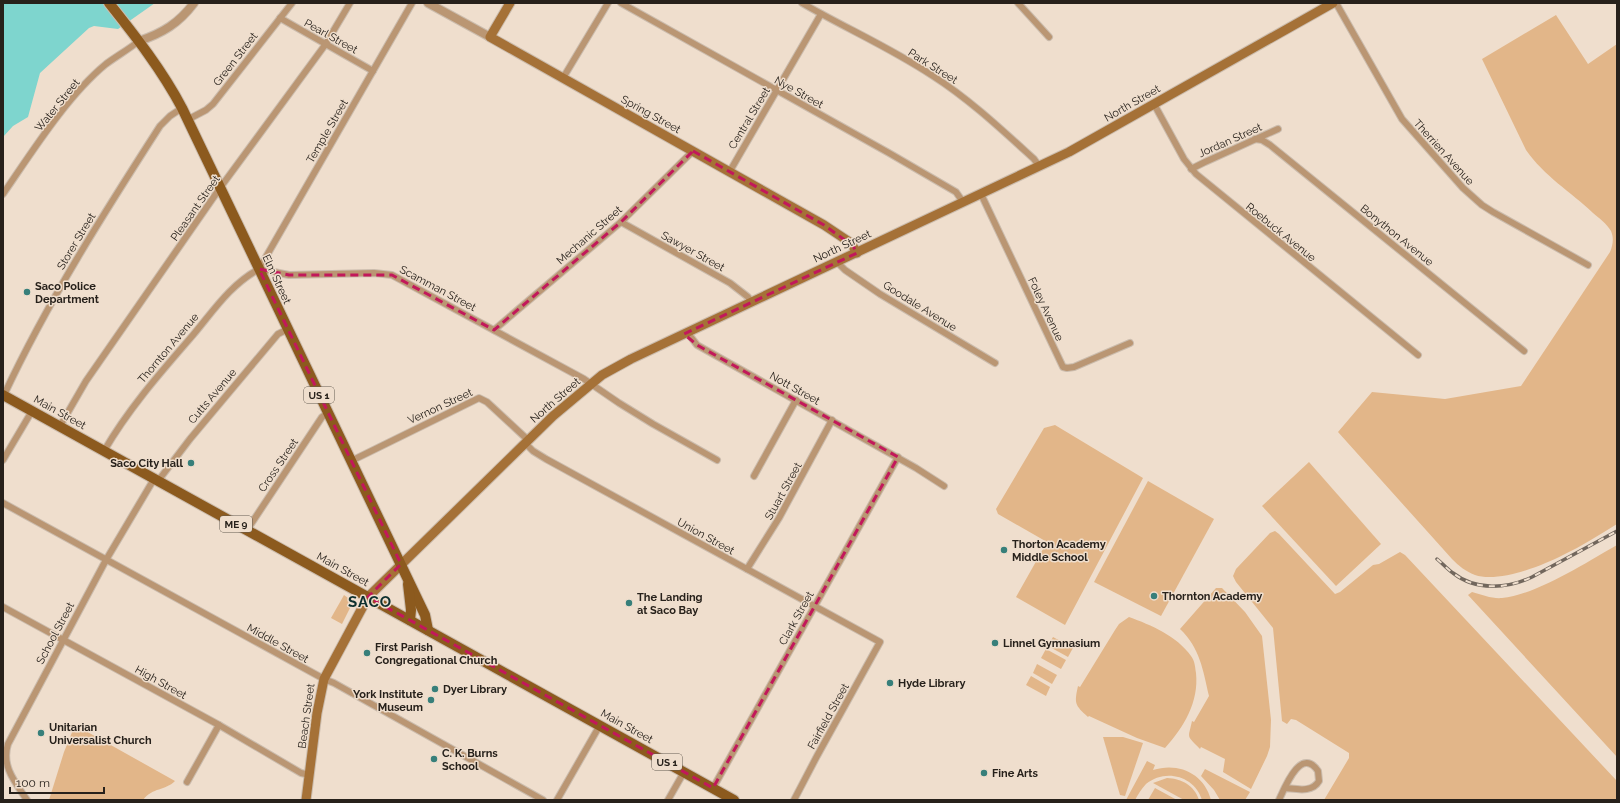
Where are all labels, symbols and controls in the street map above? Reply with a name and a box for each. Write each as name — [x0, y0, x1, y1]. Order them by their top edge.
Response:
street label: Pearl Street — [302, 16, 360, 57]
street label: Green Street — [211, 30, 260, 89]
street label: Park Street — [906, 46, 960, 87]
street label: Nye Street — [772, 74, 826, 111]
street label: Water Street — [32, 76, 83, 134]
street label: North Street — [1102, 82, 1163, 125]
street label: Central Street — [726, 85, 773, 152]
street label: Spring Street — [619, 93, 683, 136]
street label: Temple Street — [304, 97, 351, 166]
street label: Therrien Avenue — [1411, 117, 1477, 188]
street label: Jordan Street — [1196, 121, 1264, 160]
street label: Pleasant Street — [168, 173, 223, 244]
street label: Roebuck Avenue — [1243, 200, 1319, 265]
street label: Bonython Avenue — [1358, 202, 1436, 269]
street label: Mechanic Street — [554, 203, 625, 267]
street label: Storer Street — [54, 210, 99, 272]
street label: North Street — [811, 227, 873, 265]
street label: Sawyer Street — [659, 229, 727, 274]
street label: Elm Street — [259, 252, 294, 306]
street label: Scamman Street — [397, 263, 478, 314]
street label: Foley Avenue — [1025, 275, 1066, 344]
street label: Goodale Avenue — [881, 279, 959, 335]
place label: Saco Police Department — [35, 280, 100, 306]
marker: Saco Police Department — [22, 287, 32, 297]
street label: Thornton Avenue — [135, 310, 202, 386]
street label: Cutts Avenue — [186, 366, 240, 426]
street label: Nott Street — [767, 369, 822, 408]
street label: North Street — [528, 375, 583, 426]
street label: Vernon Street — [406, 386, 475, 427]
road number: US 1 — [304, 387, 334, 403]
street label: Main Street — [31, 393, 88, 432]
street label: Cross Street — [256, 436, 301, 494]
place label: Saco City Hall — [110, 457, 184, 470]
marker: Saco City Hall — [186, 458, 196, 468]
street label: Stuart Street — [762, 460, 805, 522]
street label: Union Street — [675, 515, 737, 558]
road number: ME 9 — [220, 516, 252, 532]
place label: Thorton Academy Middle School — [1012, 538, 1106, 564]
marker: Thorton Academy Middle School — [999, 545, 1009, 555]
street label: Main Street — [314, 550, 371, 589]
street label: Clark Street — [776, 589, 817, 647]
place label: Thornton Academy — [1162, 590, 1262, 603]
place label: The Landing at Saco Bay — [637, 591, 703, 617]
marker: Thornton Academy — [1149, 591, 1159, 601]
district label: SACO — [348, 593, 392, 611]
marker: The Landing at Saco Bay — [624, 598, 634, 608]
street label: School Street — [34, 600, 77, 666]
street label: Middle Street — [245, 621, 311, 666]
place label: Linnel Gymnasium — [1003, 637, 1100, 650]
marker: Linnel Gymnasium — [990, 638, 1000, 648]
place label: First Parish Congregational Church — [375, 641, 498, 667]
marker: First Parish Congregational Church — [362, 648, 372, 658]
street label: High Street — [133, 663, 189, 702]
place label: Hyde Library — [898, 677, 965, 690]
marker: Hyde Library — [885, 678, 895, 688]
street label: Fairfield Street — [805, 681, 852, 751]
street label: Beach Street — [295, 682, 318, 749]
place label: Dyer Library — [443, 683, 507, 696]
marker: Dyer Library — [430, 684, 440, 694]
place label: York Institute Museum — [353, 688, 423, 714]
marker: York Institute Museum — [426, 695, 436, 705]
street label: Main Street — [598, 707, 655, 746]
place label: Unitarian Universalist Church — [49, 721, 152, 747]
marker: Unitarian Universalist Church — [36, 728, 46, 738]
place label: C. K. Burns School — [442, 747, 498, 773]
marker: C. K. Burns School — [429, 754, 439, 764]
road number: US 1 — [652, 754, 682, 770]
place label: Fine Arts — [992, 767, 1039, 780]
marker: Fine Arts — [979, 768, 989, 778]
scale bar — [10, 769, 104, 795]
text: 100 m — [16, 776, 50, 790]

